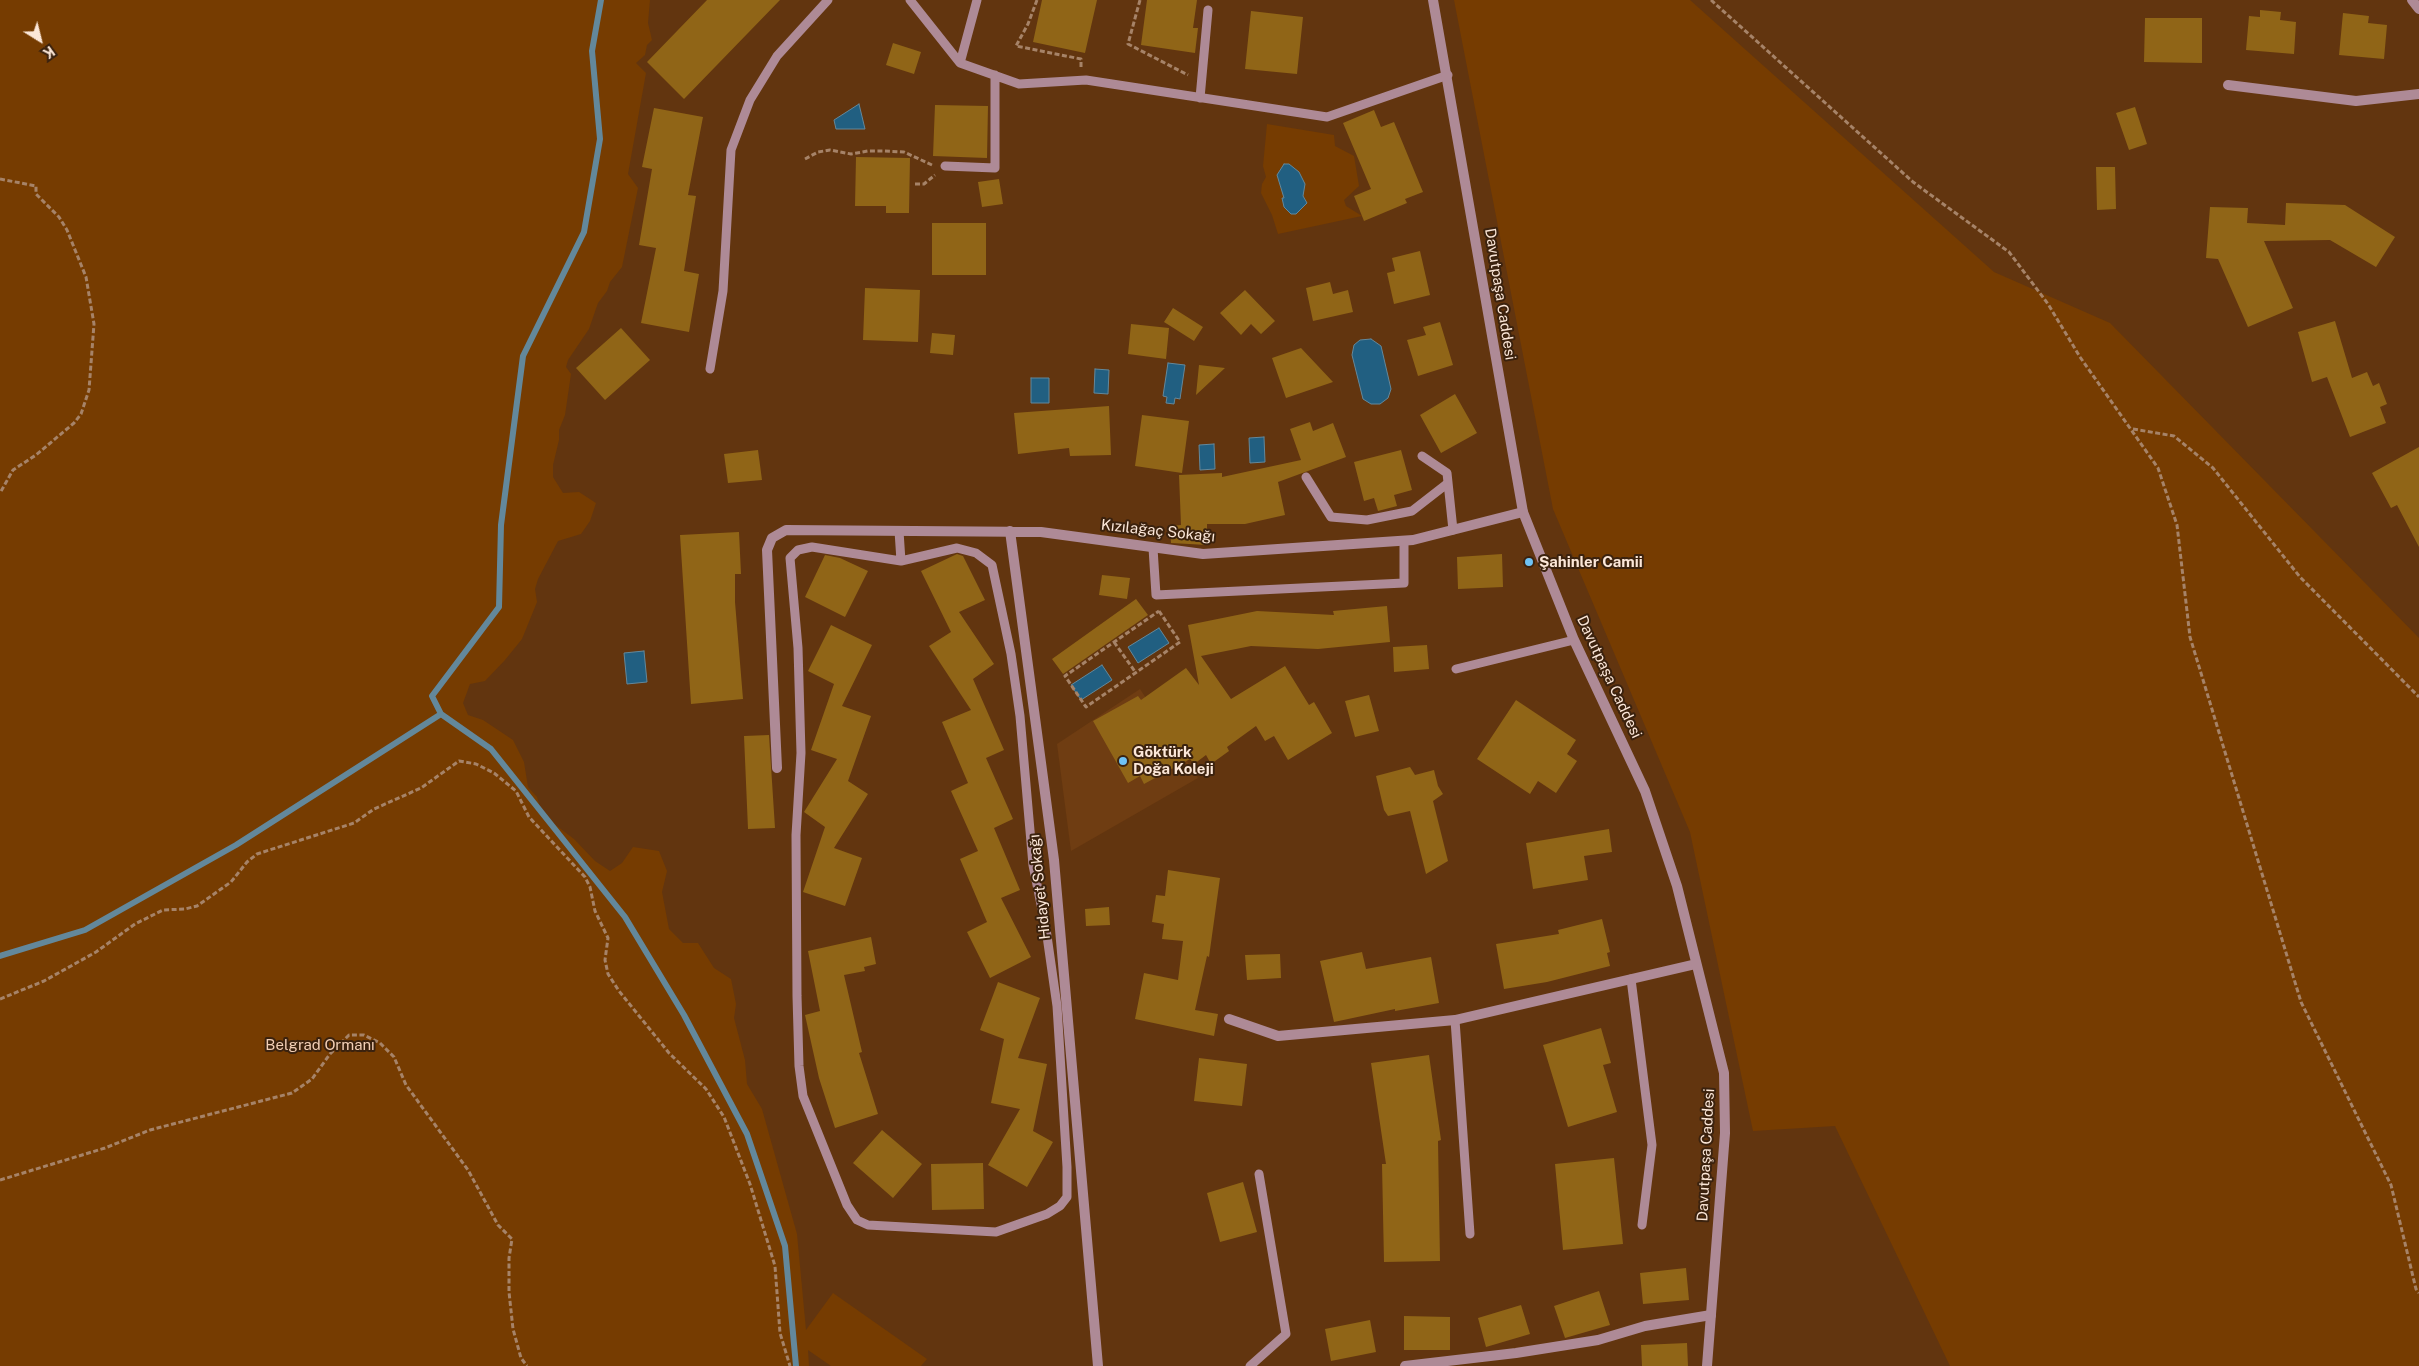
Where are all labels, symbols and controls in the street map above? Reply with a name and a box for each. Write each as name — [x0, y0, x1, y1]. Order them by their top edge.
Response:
north arrow — [15, 15, 65, 65]
text: K — [40, 43, 58, 62]
street label: Davutpaşa Caddesi — [1481, 227, 1519, 361]
street label: Kızılağaç Sokağı — [1100, 516, 1216, 546]
place label: Şahinler Camii — [1539, 553, 1643, 571]
marker: Şahinler Camii — [1523, 556, 1535, 568]
street label: Davutpaşa Caddesi — [1573, 613, 1645, 741]
place label: Göktürk Doğa Koleji — [1133, 743, 1214, 778]
marker: Göktürk Doğa Koleji — [1117, 755, 1129, 767]
street label: Hidayet Sokağı — [1026, 833, 1054, 941]
park label: Belgrad Ormanı — [265, 1036, 375, 1054]
street label: Davutpaşa Caddesi — [1694, 1088, 1718, 1222]

